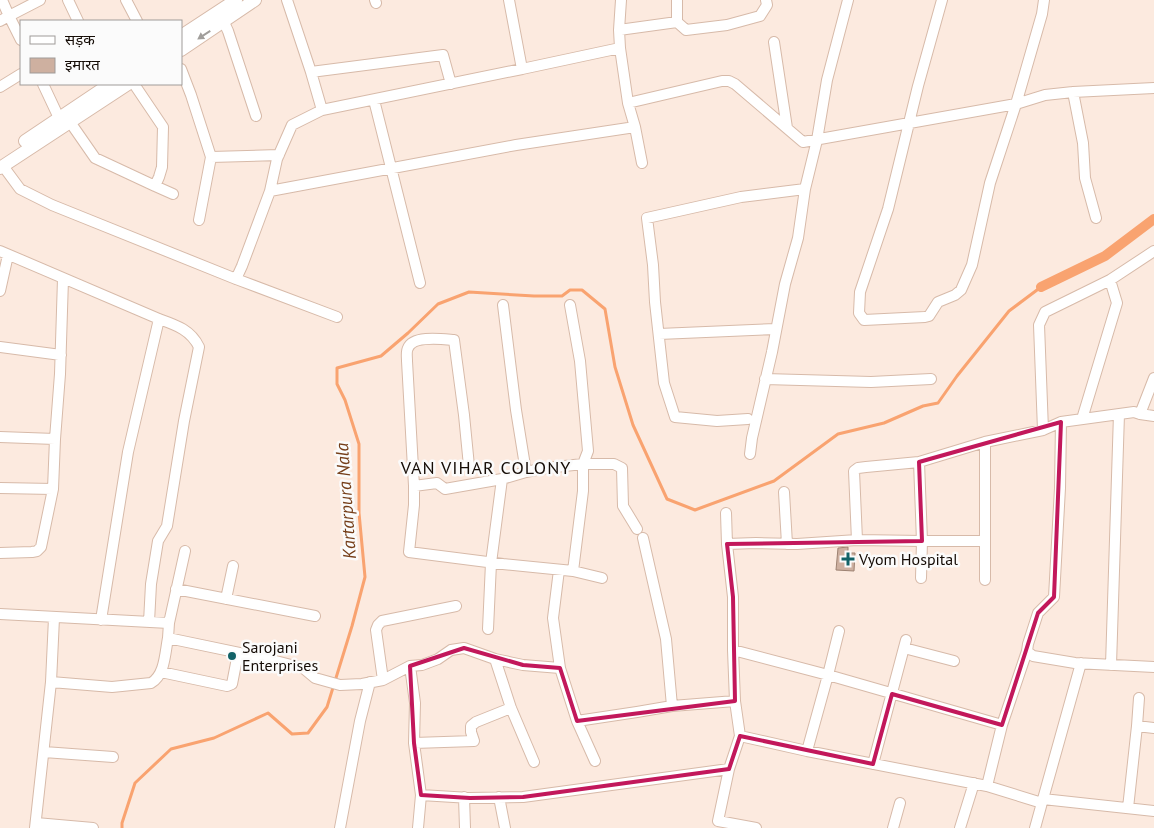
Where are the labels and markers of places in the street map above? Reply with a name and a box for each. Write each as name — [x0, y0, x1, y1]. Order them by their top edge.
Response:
place label: Vyom Hospital — [858, 549, 958, 569]
marker: Vyom Hospital — [841, 552, 855, 566]
place label: Sarojani Enterprises — [242, 637, 318, 675]
marker: Sarojani Enterprises — [226, 650, 238, 662]

